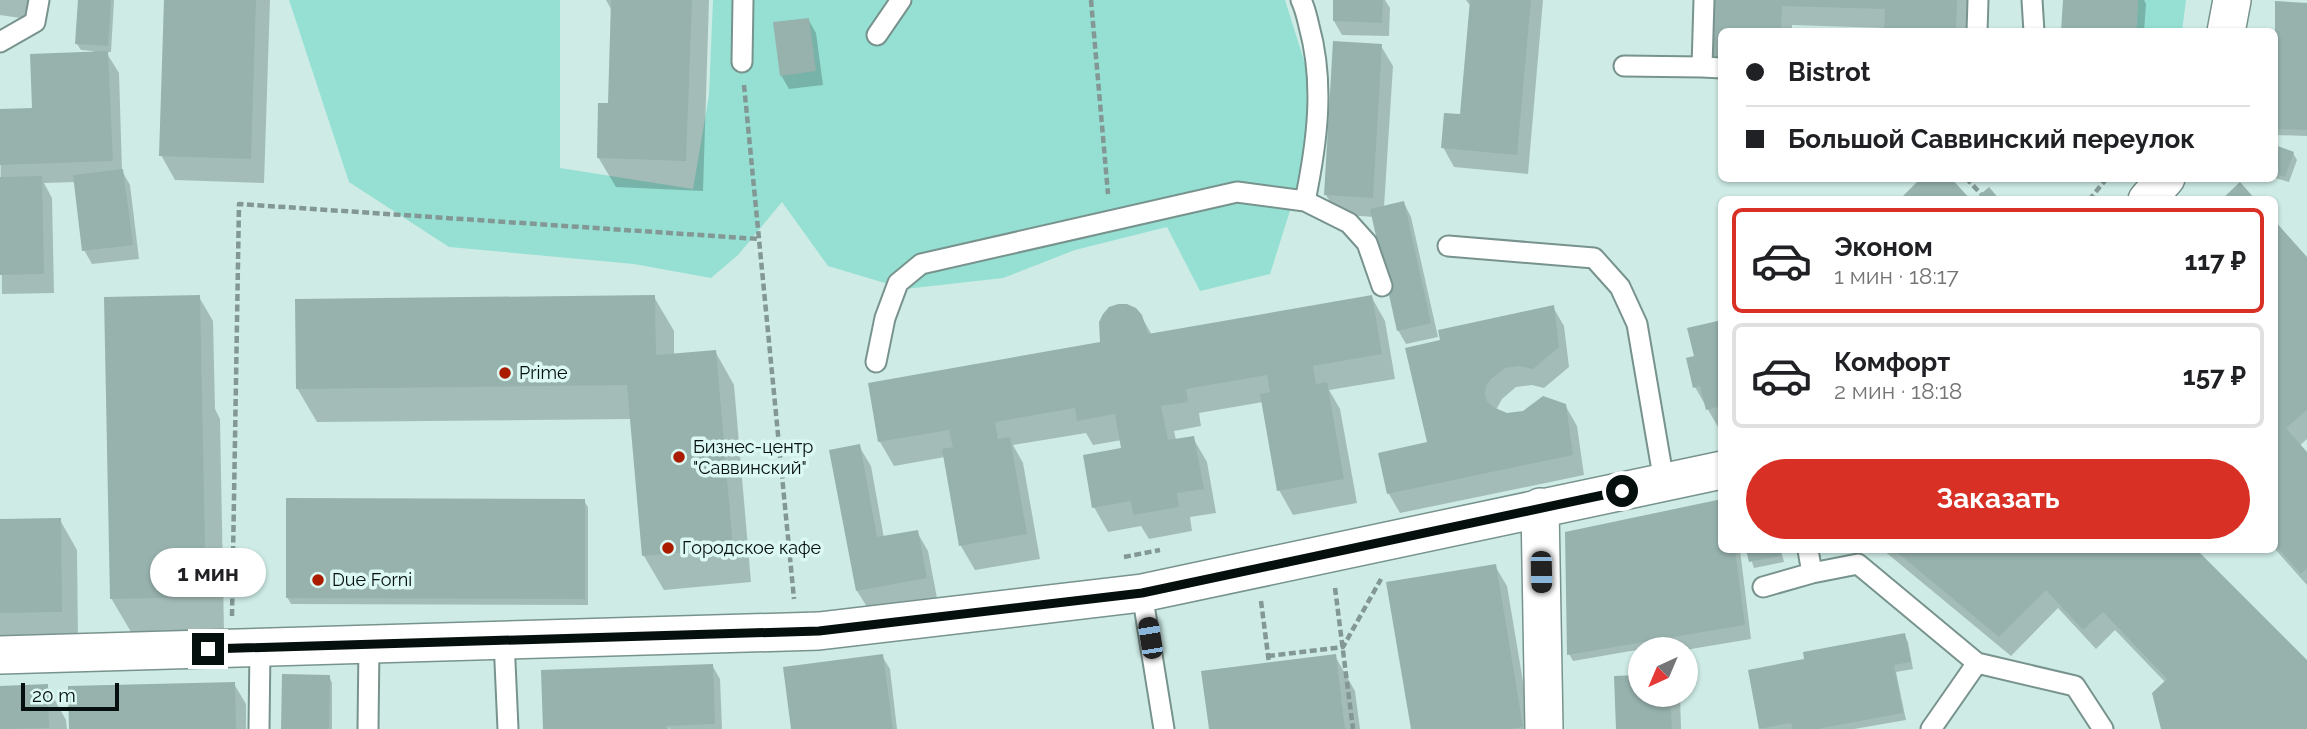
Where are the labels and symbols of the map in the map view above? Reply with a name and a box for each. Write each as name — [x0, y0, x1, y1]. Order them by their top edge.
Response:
place label: Prime — [519, 362, 568, 383]
marker: Prime — [497, 365, 513, 381]
place label: Бизнес-центр "Саввинский" — [693, 436, 813, 478]
marker: Бизнес-центр "Саввинский" — [671, 449, 687, 465]
route start — [1606, 475, 1638, 507]
place label: Городское кафе — [682, 537, 822, 558]
marker: Городское кафе — [660, 540, 676, 556]
callout: 1 мин — [150, 548, 266, 596]
car — [1531, 551, 1552, 593]
place label: Due Forni — [332, 569, 412, 590]
marker: Due Forni — [310, 572, 326, 588]
car — [1137, 616, 1164, 660]
route end — [192, 633, 224, 665]
north arrow — [1628, 637, 1698, 707]
scale bar — [21, 680, 119, 712]

